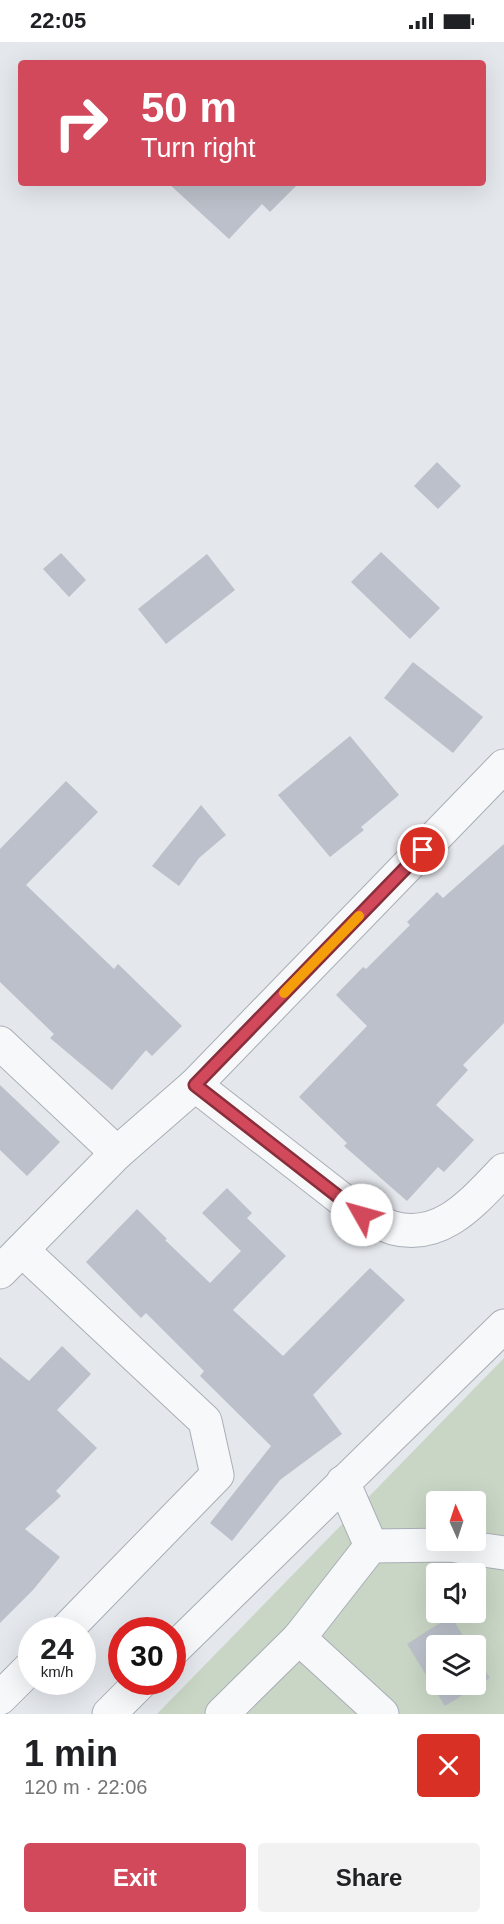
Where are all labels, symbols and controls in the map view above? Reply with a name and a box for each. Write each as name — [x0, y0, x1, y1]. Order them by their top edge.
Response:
text: 22:05 — [30, 8, 86, 33]
icon: right — [42, 84, 120, 162]
text: 50 m — [141, 84, 237, 131]
text: Turn right — [141, 133, 256, 163]
pin — [397, 824, 448, 875]
icon: arrive — [406, 833, 439, 866]
position arrow — [330, 1183, 394, 1247]
north arrow — [426, 1491, 486, 1551]
map controls — [426, 1491, 486, 1695]
button: sound — [426, 1563, 486, 1623]
speed limit sign: 30 — [108, 1617, 186, 1695]
text: 24 — [40, 1632, 74, 1665]
button: layers — [426, 1635, 486, 1695]
text: km/h — [41, 1663, 73, 1680]
text: 1 min — [24, 1733, 118, 1774]
button: close — [417, 1734, 480, 1797]
text: 120 m · 22:06 — [24, 1776, 147, 1798]
button: Exit — [24, 1843, 246, 1912]
button: Share — [258, 1843, 480, 1912]

